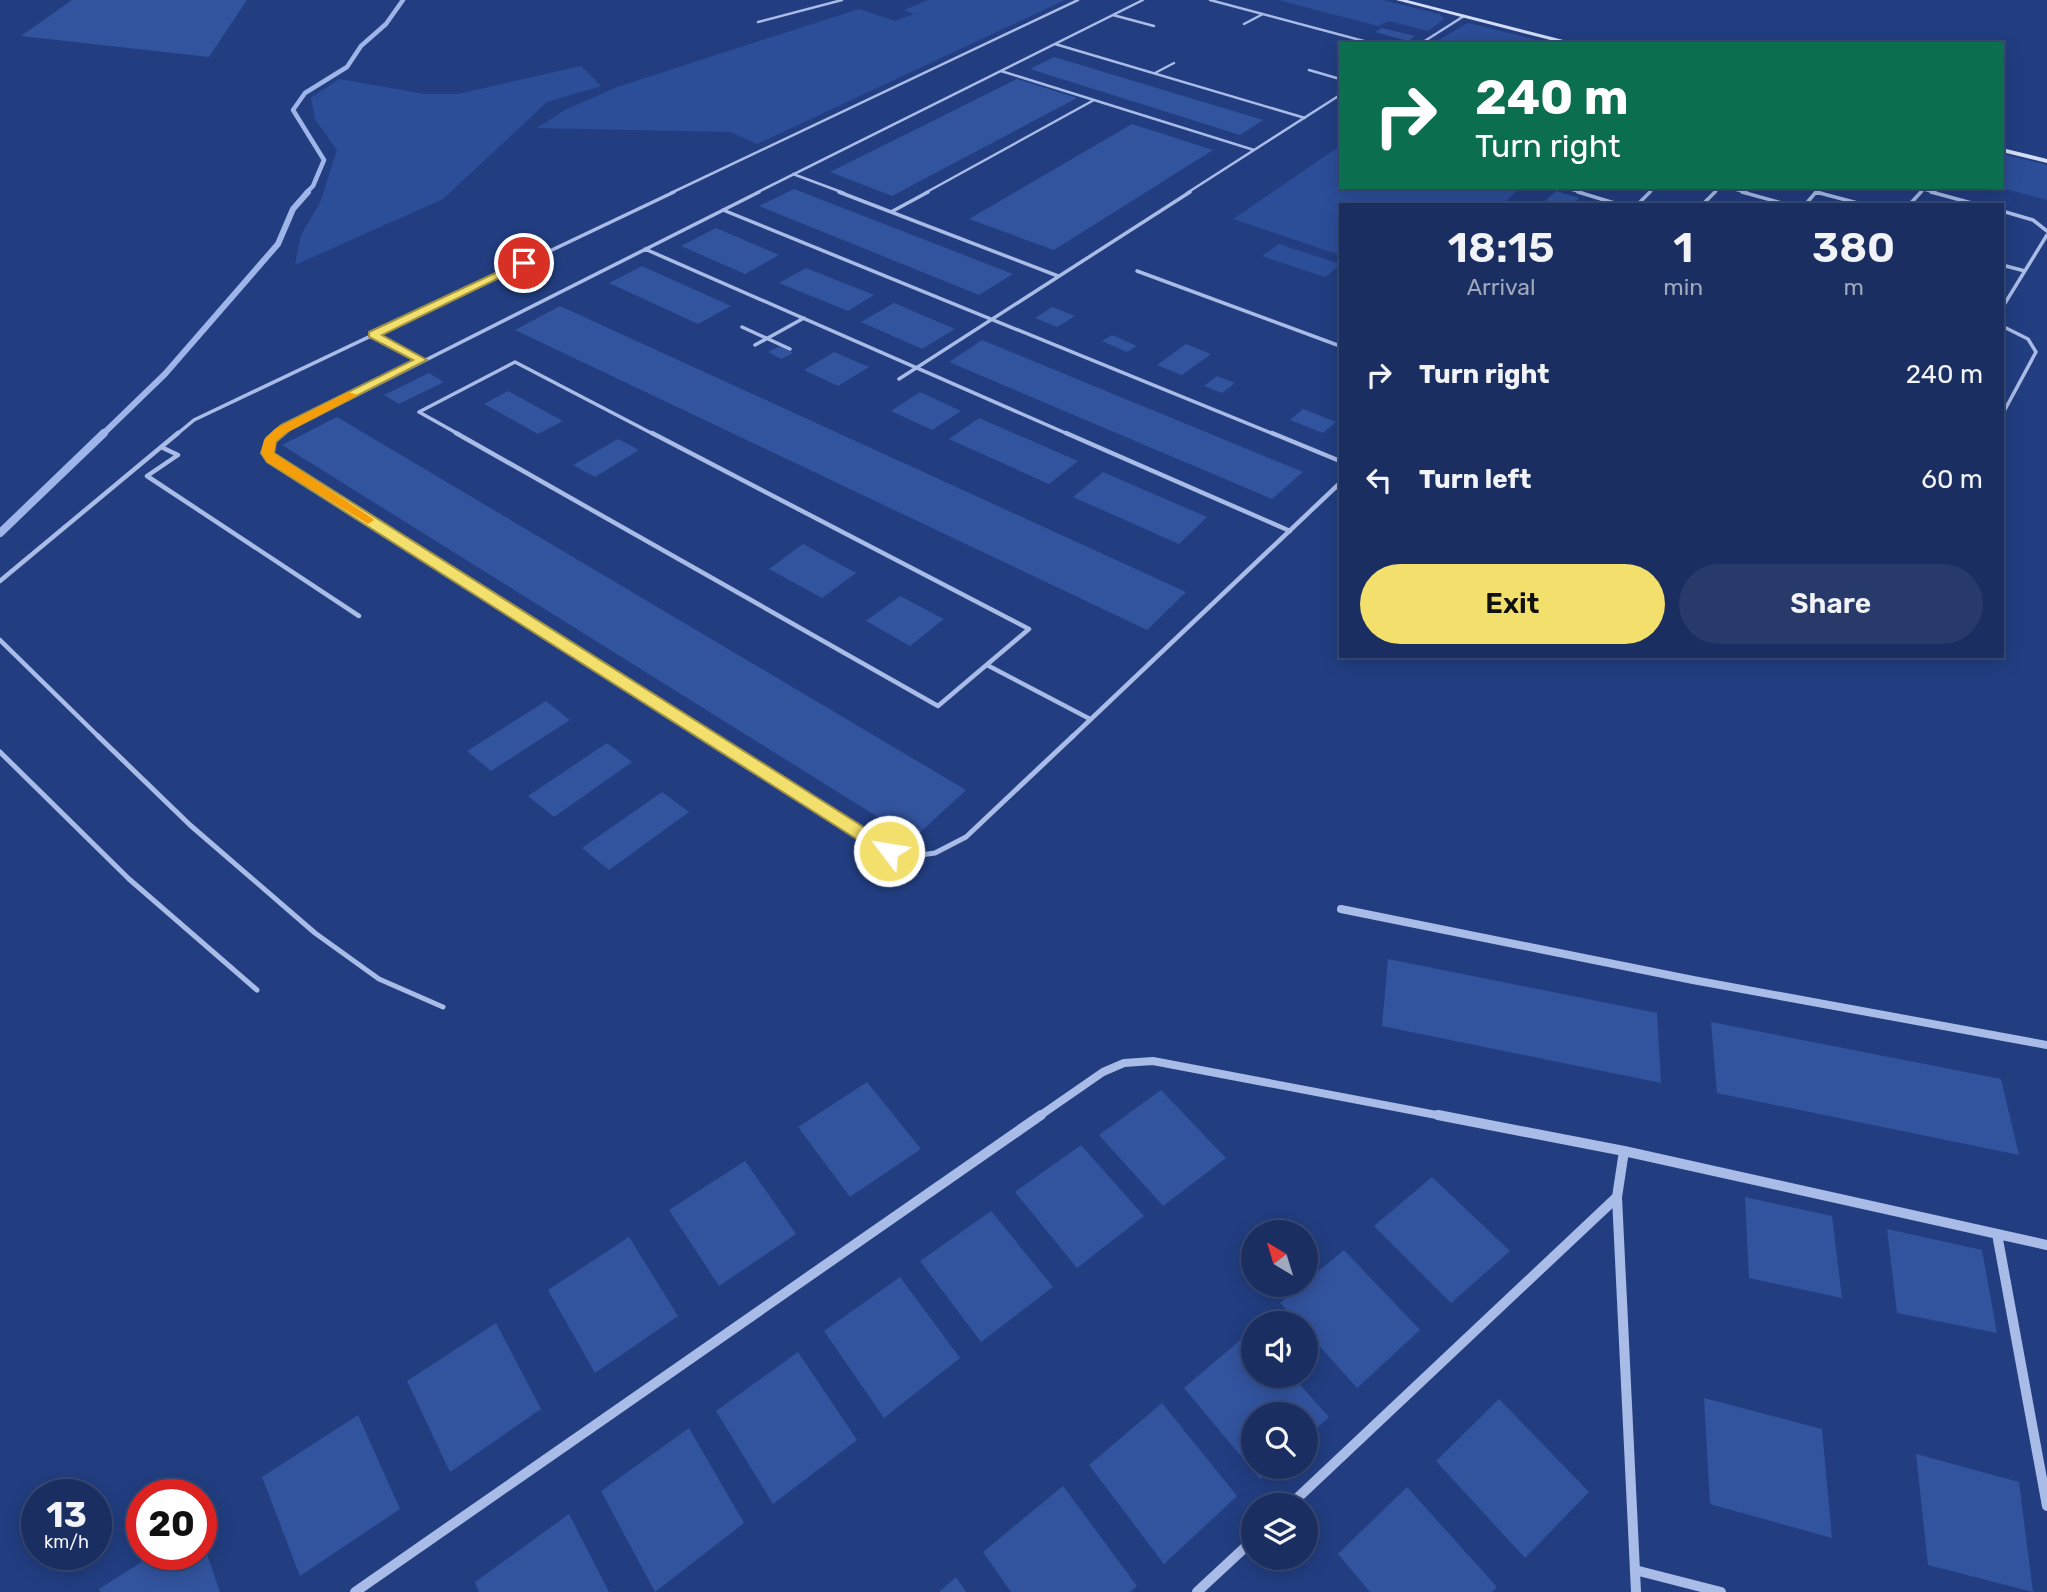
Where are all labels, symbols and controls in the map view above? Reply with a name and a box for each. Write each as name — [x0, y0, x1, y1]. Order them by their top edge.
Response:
text: 240 m — [1475, 68, 1629, 126]
icon: right — [1360, 70, 1451, 161]
text: Turn right — [1475, 127, 1620, 165]
text: 18:15 — [1448, 223, 1554, 273]
text: 1 — [1673, 223, 1693, 273]
text: 380 — [1812, 223, 1895, 273]
pin — [494, 233, 554, 293]
icon: arrive — [505, 244, 543, 282]
text: Arrival — [1467, 273, 1536, 301]
text: min — [1663, 273, 1703, 301]
text: m — [1843, 273, 1864, 301]
icon: right — [1360, 356, 1398, 394]
text: Turn right — [1419, 359, 1549, 390]
text: 240 m — [1906, 359, 1983, 390]
icon: left — [1360, 461, 1398, 499]
text: Turn left — [1419, 464, 1531, 495]
text: 60 m — [1921, 464, 1983, 495]
button: Exit — [1360, 564, 1665, 644]
button: Share — [1679, 564, 1983, 644]
position arrow — [852, 814, 926, 888]
north arrow — [1241, 1220, 1318, 1297]
map controls — [1241, 1220, 1318, 1570]
button: sound — [1241, 1311, 1318, 1388]
button: search — [1241, 1402, 1318, 1479]
speed limit sign: 20 — [126, 1479, 217, 1570]
button: layers — [1241, 1493, 1318, 1570]
text: 13 — [46, 1494, 87, 1536]
text: km/h — [44, 1531, 89, 1553]

